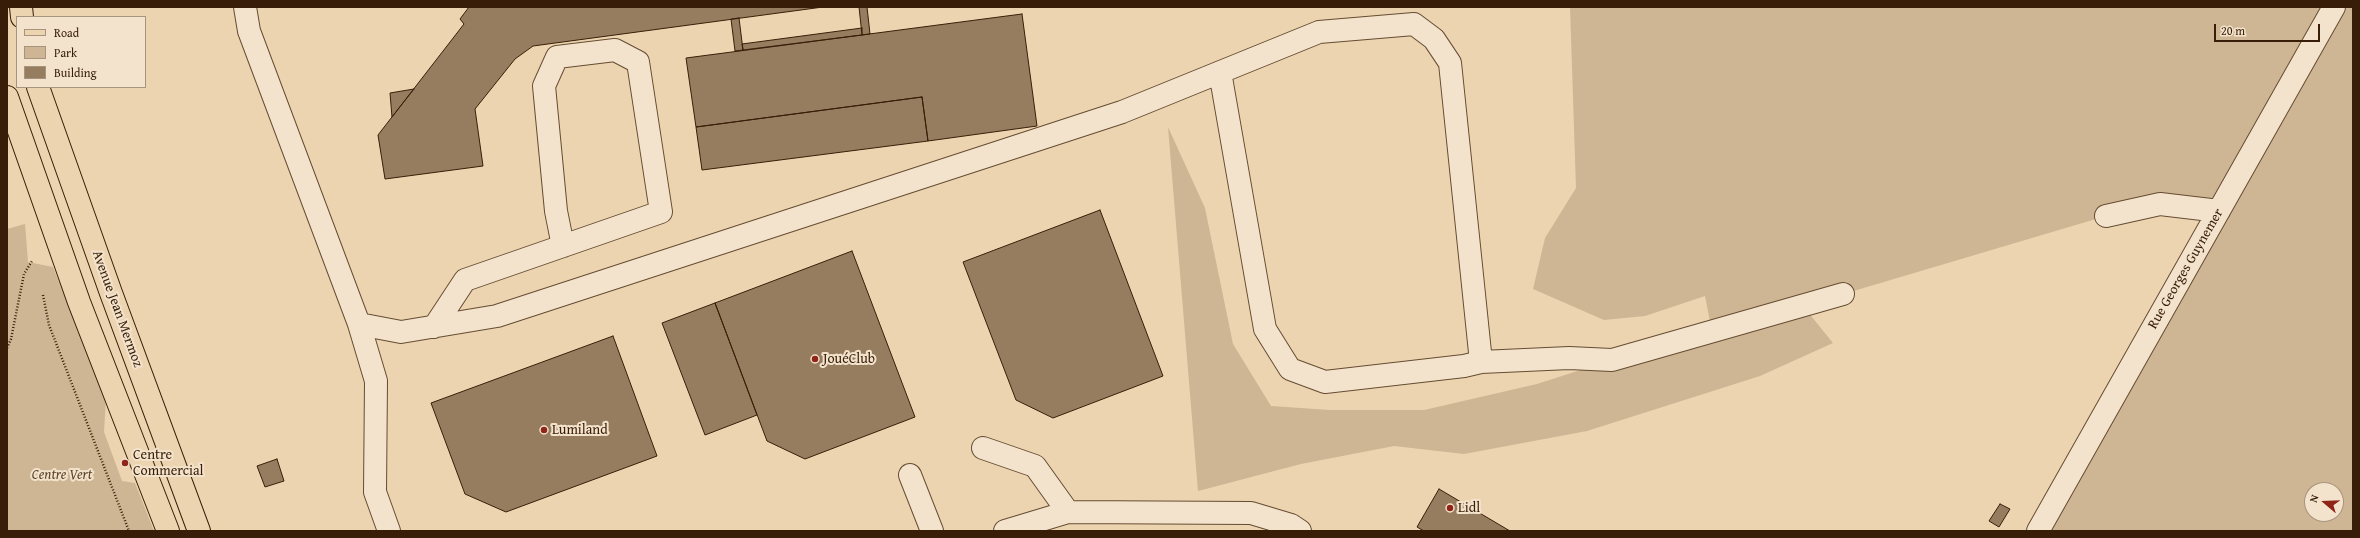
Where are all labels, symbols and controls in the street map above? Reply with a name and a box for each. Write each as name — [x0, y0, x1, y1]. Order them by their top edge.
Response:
legend — [16, 16, 146, 88]
scale bar — [2216, 16, 2322, 42]
text: 20 m — [2221, 22, 2245, 39]
text: Road — [54, 24, 79, 41]
text: Park — [54, 44, 77, 61]
text: Building — [54, 64, 97, 81]
street label: Rue Georges Guynemer — [2145, 206, 2227, 332]
street label: Avenue Jean Mermoz — [88, 248, 146, 370]
place label: JouéClub — [823, 351, 875, 367]
marker: JouéClub — [810, 354, 820, 364]
place label: Lumiland — [552, 422, 608, 438]
marker: Lumiland — [539, 425, 549, 435]
place label: Centre Commercial — [133, 447, 203, 480]
marker: Centre Commercial — [120, 458, 130, 468]
park label: Centre Vert — [32, 467, 92, 483]
north arrow — [2304, 482, 2344, 522]
text: N — [2305, 492, 2322, 505]
place label: Lidl — [1458, 500, 1480, 516]
marker: Lidl — [1445, 503, 1455, 513]

